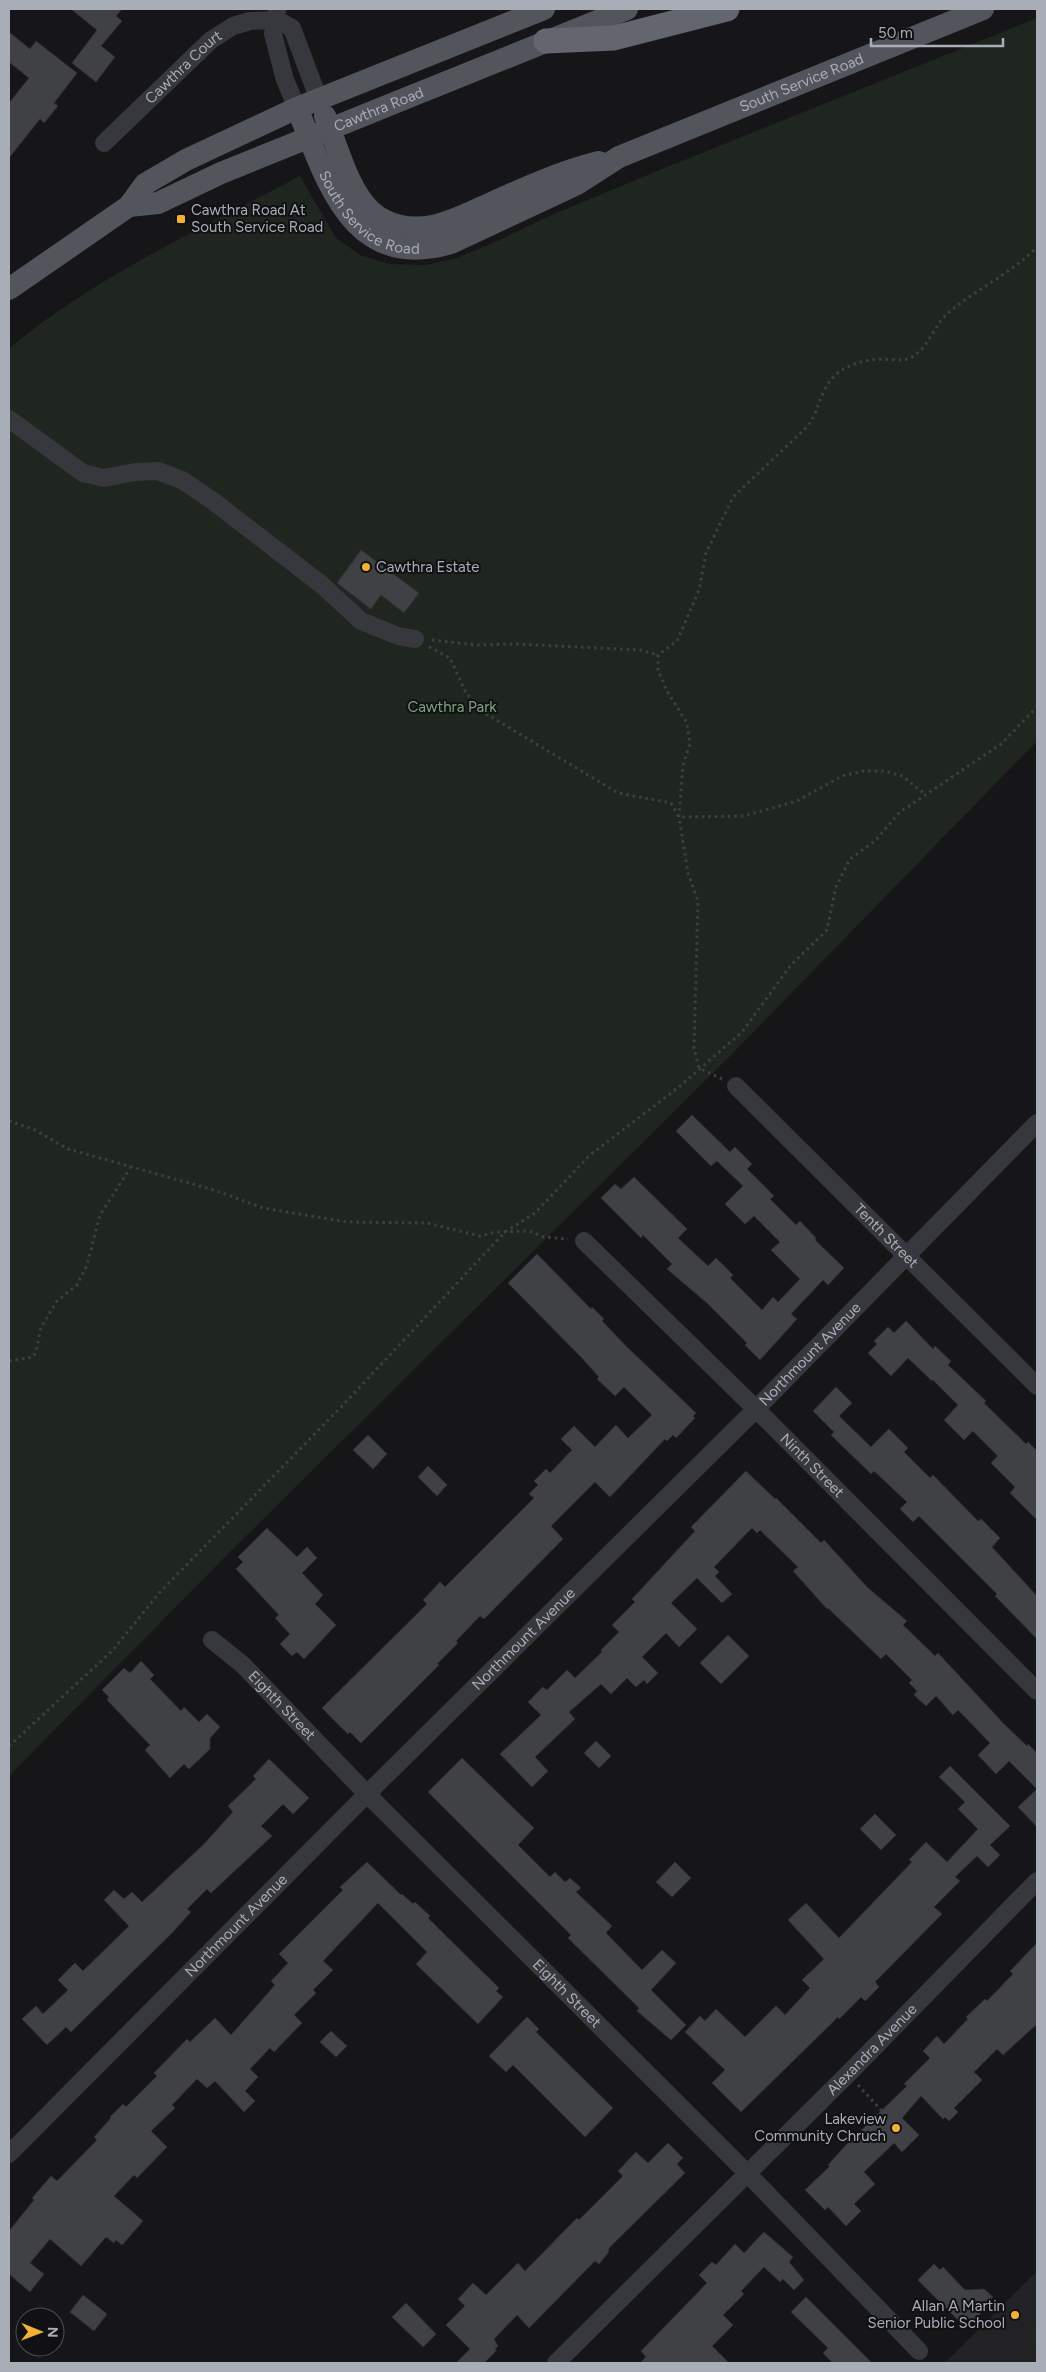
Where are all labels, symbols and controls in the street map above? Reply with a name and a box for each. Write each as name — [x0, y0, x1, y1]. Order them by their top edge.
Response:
scale bar — [871, 15, 1004, 47]
text: 50 m — [878, 24, 913, 42]
street label: Cawthra Court — [141, 26, 225, 108]
street label: South Service Road — [737, 50, 866, 116]
street label: Cawthra Road — [331, 83, 426, 135]
street label: South Service Road — [315, 168, 420, 258]
place label: Cawthra Road At South Service Road — [191, 201, 323, 236]
marker: Cawthra Road At South Service Road — [175, 213, 187, 225]
place label: Cawthra Estate — [376, 558, 480, 576]
marker: Cawthra Estate — [360, 561, 372, 573]
park label: Cawthra Park — [407, 698, 497, 716]
street label: Tenth Street — [850, 1200, 922, 1272]
street label: Northmount Avenue — [755, 1299, 865, 1410]
street label: Ninth Street — [776, 1430, 848, 1501]
street label: Northmount Avenue — [468, 1584, 579, 1694]
street label: Eighth Street — [244, 1667, 320, 1744]
street label: Northmount Avenue — [181, 1870, 291, 1981]
street label: Eighth Street — [529, 1955, 605, 2031]
street label: Alexandra Avenue — [823, 2000, 921, 2099]
place label: Lakeview Community Chruch — [754, 2110, 886, 2145]
marker: Lakeview Community Chruch — [890, 2122, 902, 2134]
place label: Allan A Martin Senior Public School — [867, 2297, 1005, 2332]
north arrow — [15, 2307, 65, 2357]
marker: Allan A Martin Senior Public School — [1009, 2309, 1021, 2321]
text: N — [44, 2327, 61, 2338]

